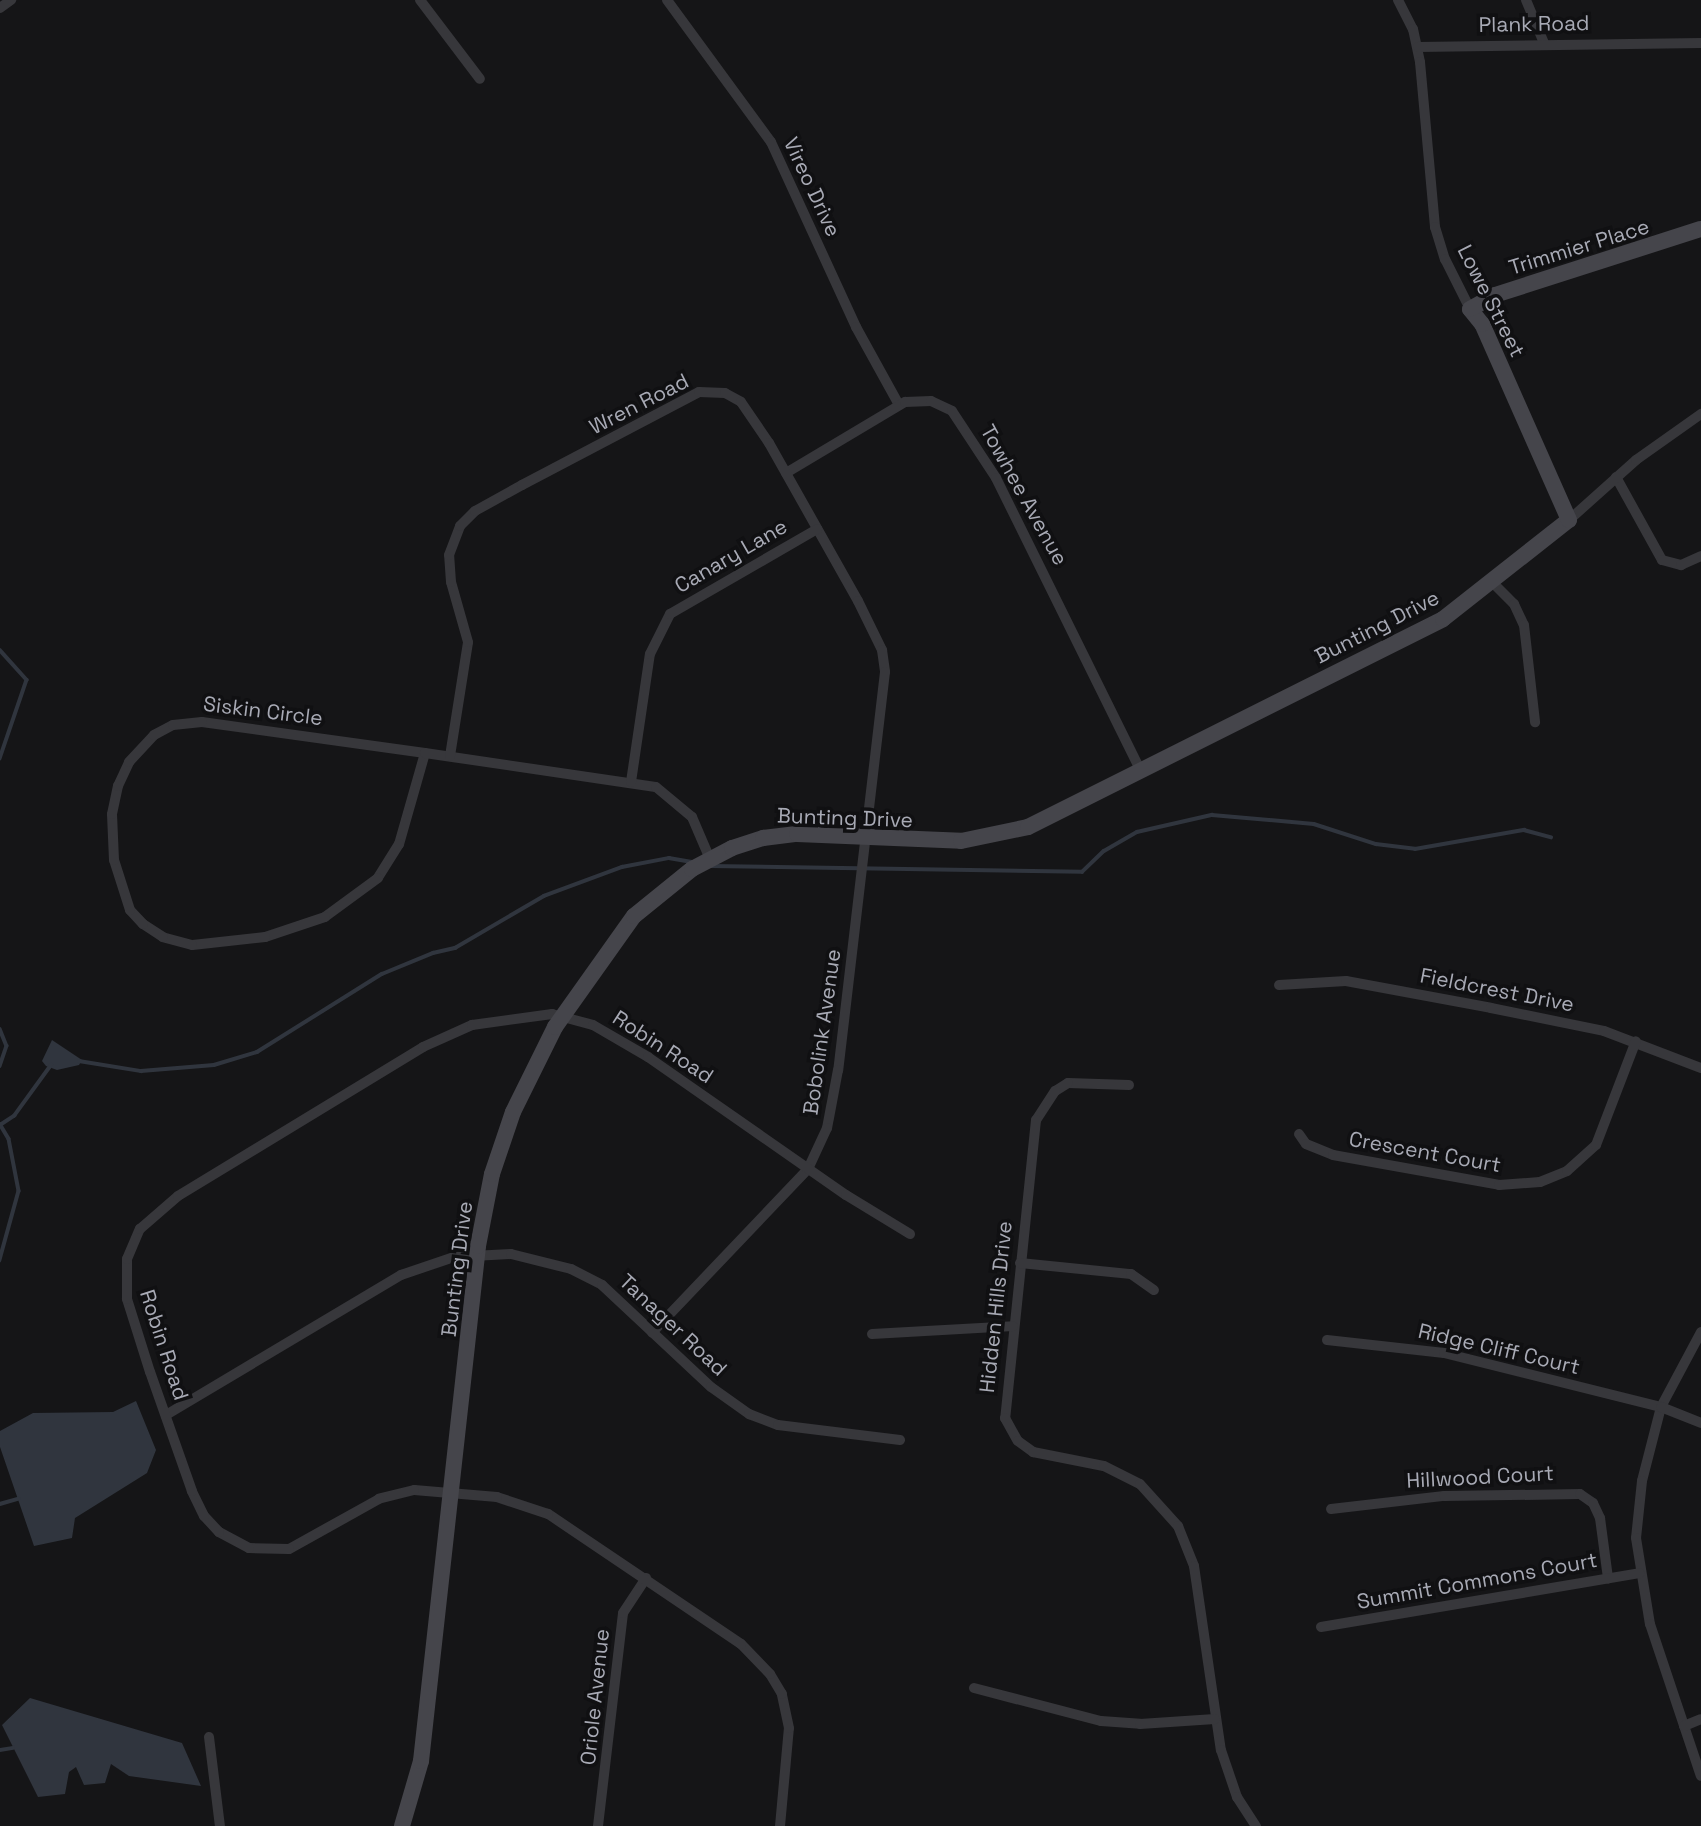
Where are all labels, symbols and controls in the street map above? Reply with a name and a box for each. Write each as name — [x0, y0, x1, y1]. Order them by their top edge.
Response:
street label: Plank Road — [1478, 10, 1590, 38]
street label: Vireo Drive — [778, 133, 846, 241]
street label: Trimmier Place — [1506, 214, 1652, 280]
street label: Lowe Street — [1452, 241, 1530, 361]
street label: Wren Road — [585, 368, 693, 440]
street label: Towhee Avenue — [975, 420, 1073, 570]
street label: Canary Lane — [670, 514, 792, 598]
street label: Bunting Drive — [1311, 585, 1443, 669]
street label: Siskin Circle — [202, 691, 324, 731]
street label: Bunting Drive — [777, 803, 913, 833]
street label: Bobolink Avenue — [798, 947, 846, 1117]
street label: Fieldcrest Drive — [1418, 963, 1576, 1017]
street label: Robin Road — [608, 1005, 718, 1089]
street label: Crescent Court — [1347, 1126, 1503, 1178]
street label: Bunting Drive — [436, 1200, 478, 1338]
street label: Hidden Hills Drive — [974, 1220, 1018, 1394]
street label: Tanager Road — [614, 1269, 732, 1381]
street label: Robin Road — [134, 1287, 194, 1403]
street label: Ridge Cliff Court — [1416, 1318, 1582, 1380]
street label: Hillwood Court — [1406, 1461, 1554, 1493]
street label: Summit Commons Court — [1355, 1547, 1599, 1615]
street label: Oriole Avenue — [575, 1627, 615, 1767]

